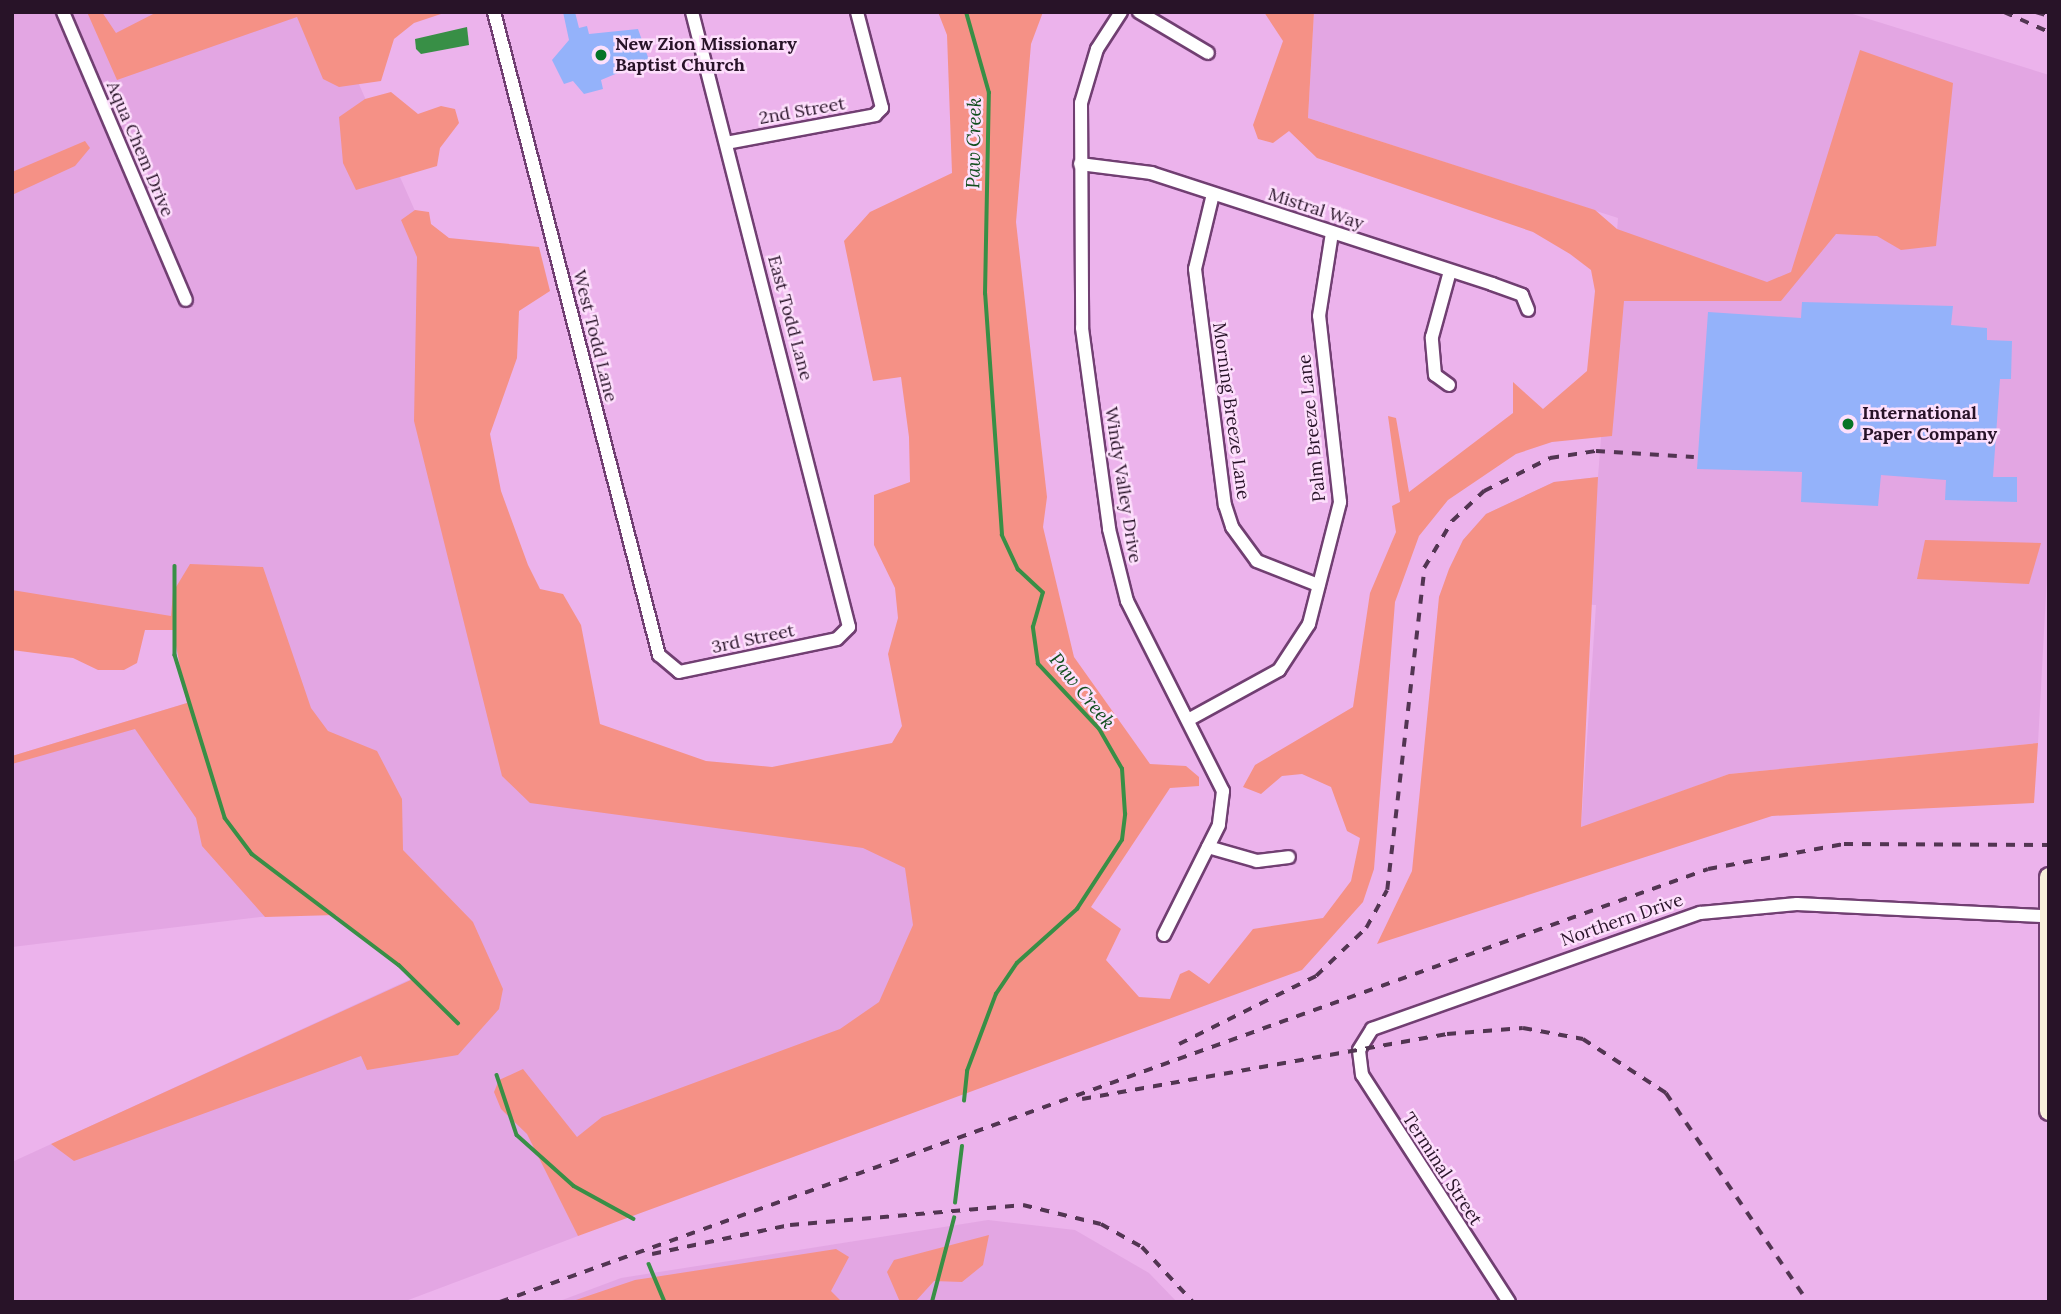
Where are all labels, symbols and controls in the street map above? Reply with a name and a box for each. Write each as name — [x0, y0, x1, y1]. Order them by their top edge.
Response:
place label: New Zion Missionary Baptist Church — [615, 34, 797, 76]
marker: New Zion Missionary Baptist Church — [593, 47, 609, 63]
street label: Aqua Chem Drive — [102, 78, 178, 220]
street label: 2nd Street — [757, 93, 847, 129]
water label: Paw Creek — [962, 97, 986, 189]
street label: Mistral Way — [1265, 183, 1367, 235]
street label: East Todd Lane — [763, 253, 817, 383]
street label: West Todd Lane — [568, 268, 622, 404]
street label: Morning Breeze Lane — [1208, 321, 1254, 501]
street label: Palm Breeze Lane — [1294, 353, 1330, 503]
place label: International Paper Company — [1862, 403, 1997, 446]
street label: Windy Valley Drive — [1100, 405, 1146, 565]
marker: International Paper Company — [1840, 416, 1856, 432]
street label: 3rd Street — [710, 620, 796, 658]
water label: Paw Creek — [1044, 648, 1120, 734]
street label: Northern Drive — [1558, 889, 1686, 951]
street label: Terminal Street — [1397, 1109, 1487, 1229]

